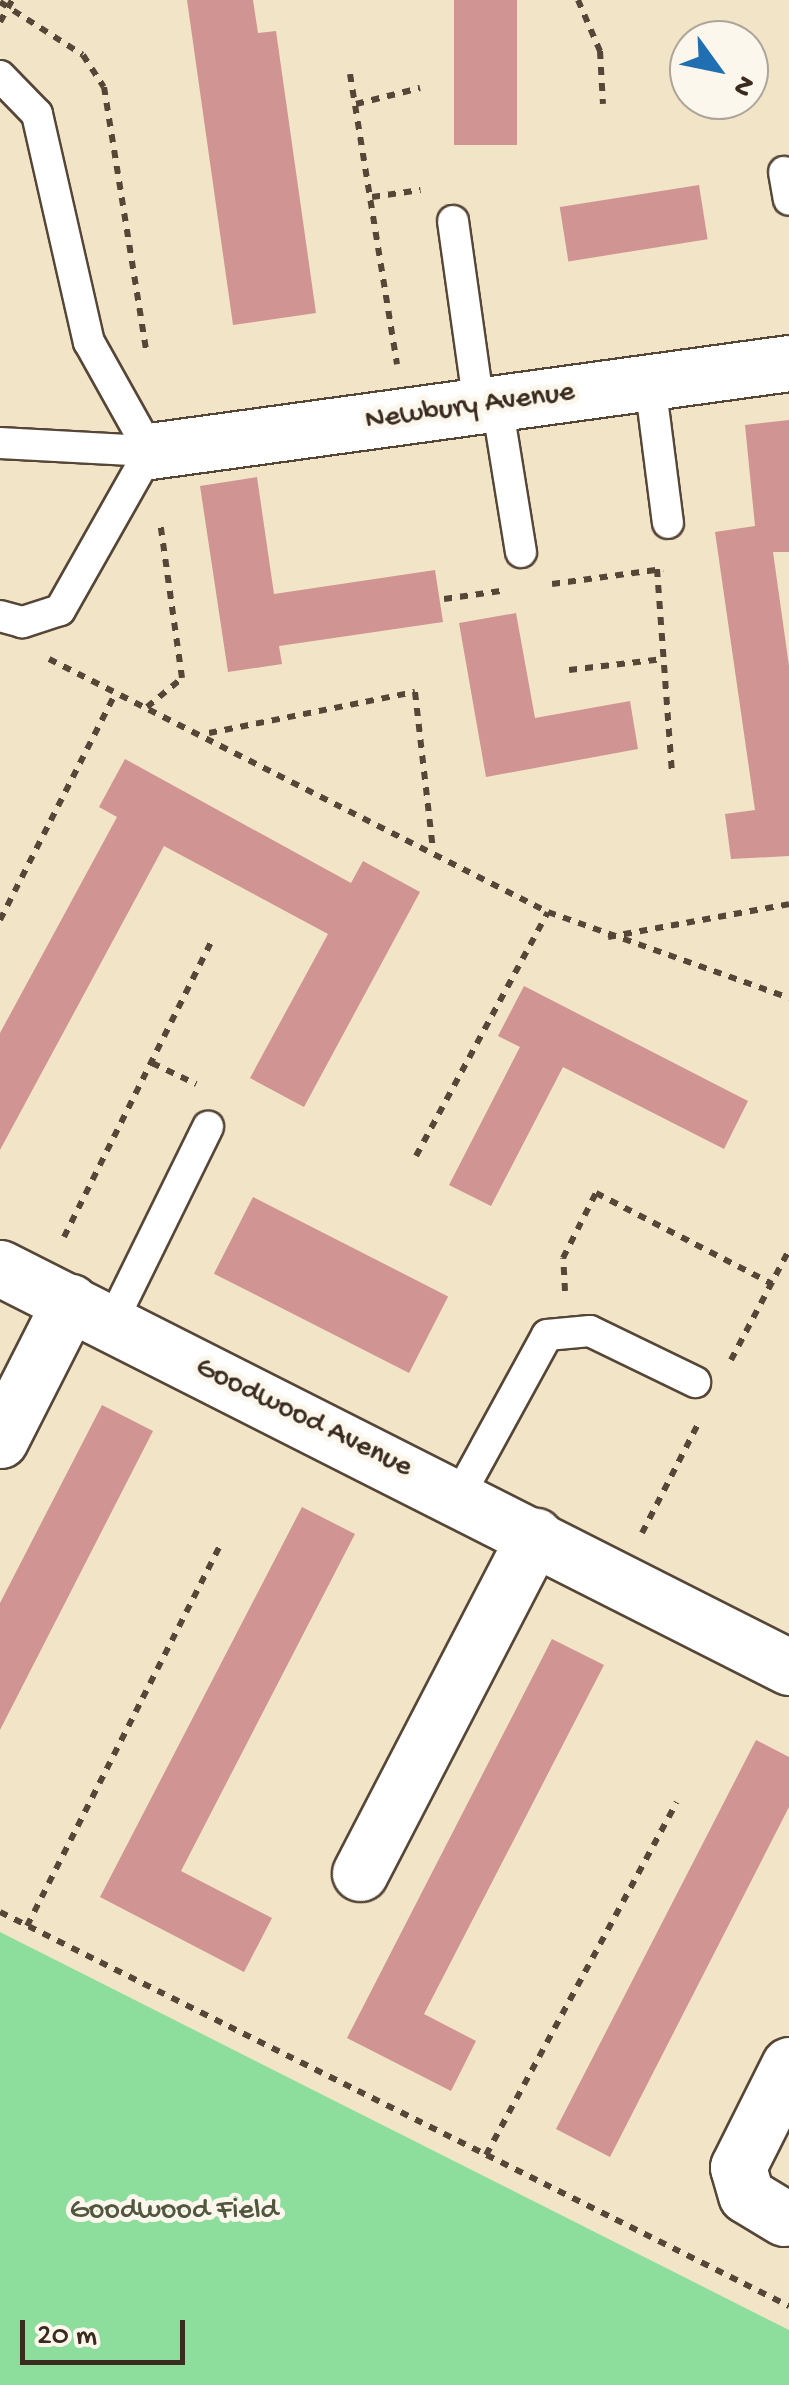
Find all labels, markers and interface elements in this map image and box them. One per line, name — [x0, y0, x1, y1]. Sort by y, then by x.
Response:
north arrow — [669, 20, 769, 120]
text: N — [724, 69, 762, 102]
street label: Newbury Avenue — [363, 375, 577, 441]
street label: Goodwood Avenue — [189, 1351, 417, 1487]
park label: Goodwood Field — [70, 2194, 278, 2230]
scale bar — [25, 2300, 190, 2362]
text: 20 m — [37, 2320, 97, 2355]

